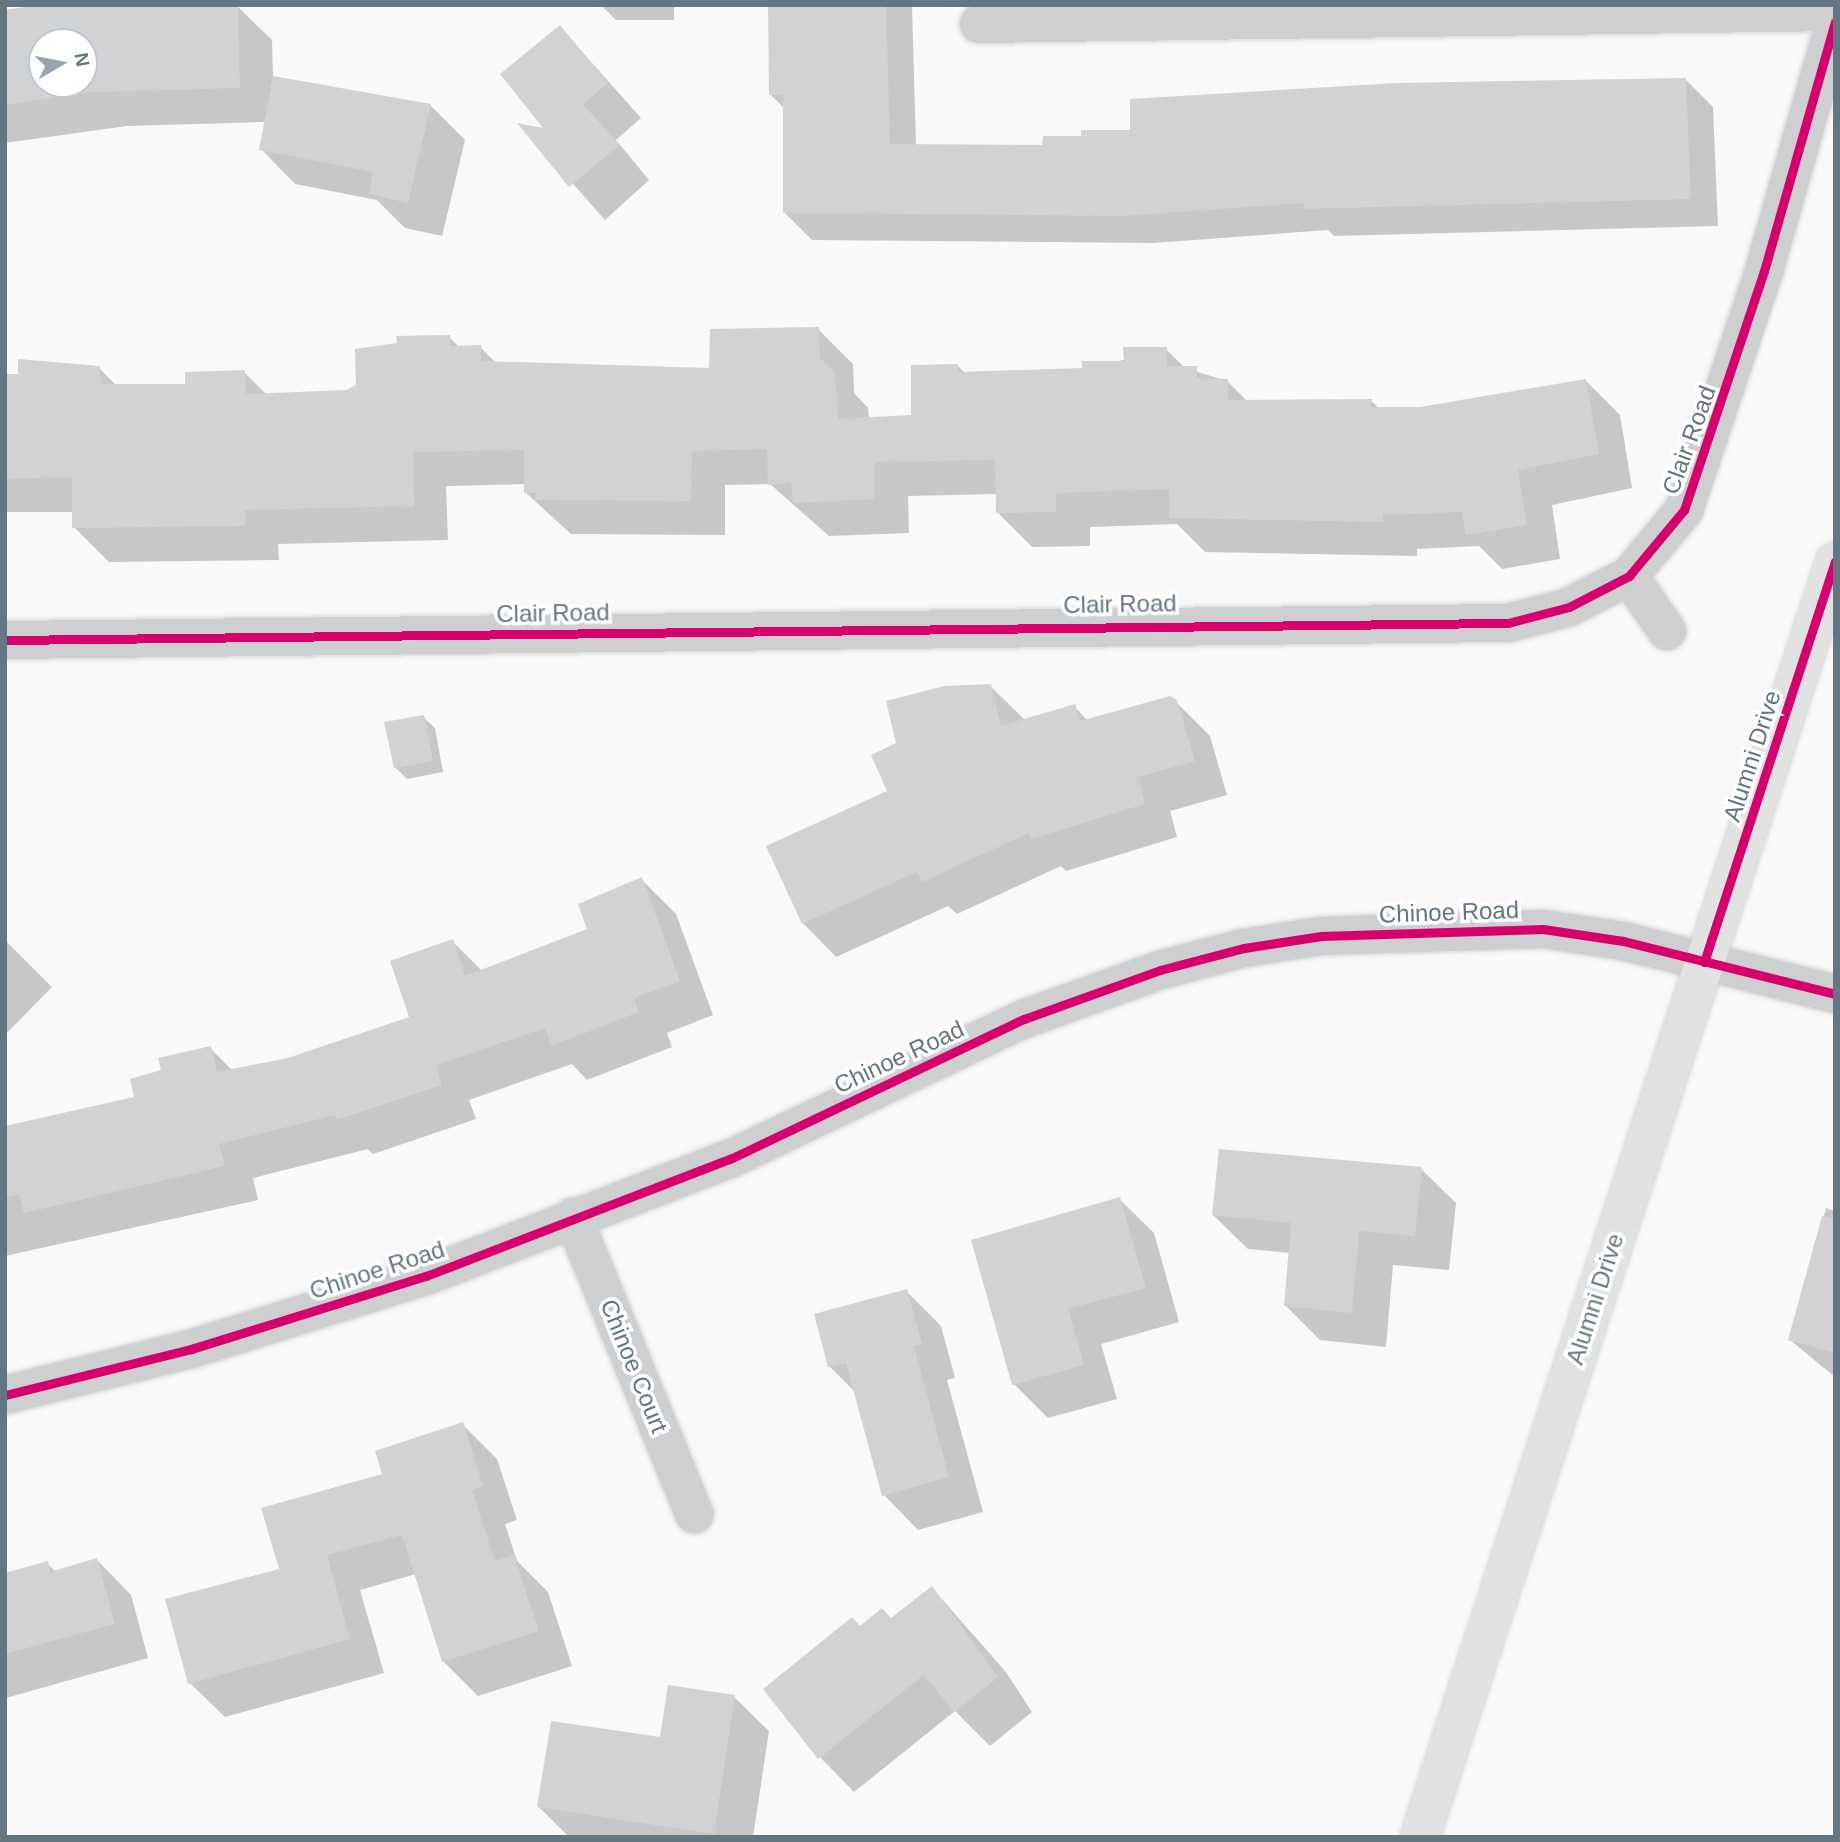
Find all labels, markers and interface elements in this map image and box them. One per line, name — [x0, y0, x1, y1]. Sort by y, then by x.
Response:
north arrow — [28, 28, 98, 98]
text: N — [71, 51, 94, 68]
street label: Clair Road — [1656, 382, 1722, 498]
street label: Clair Road — [1063, 589, 1177, 619]
street label: Clair Road — [496, 598, 610, 628]
street label: Alumni Drive — [1717, 687, 1787, 825]
street label: Chinoe Road — [1378, 895, 1520, 929]
street label: Chinoe Road — [829, 1014, 969, 1100]
street label: Alumni Drive — [1560, 1230, 1630, 1368]
street label: Chinoe Road — [306, 1235, 448, 1305]
street label: Chinoe Court — [594, 1295, 674, 1437]

